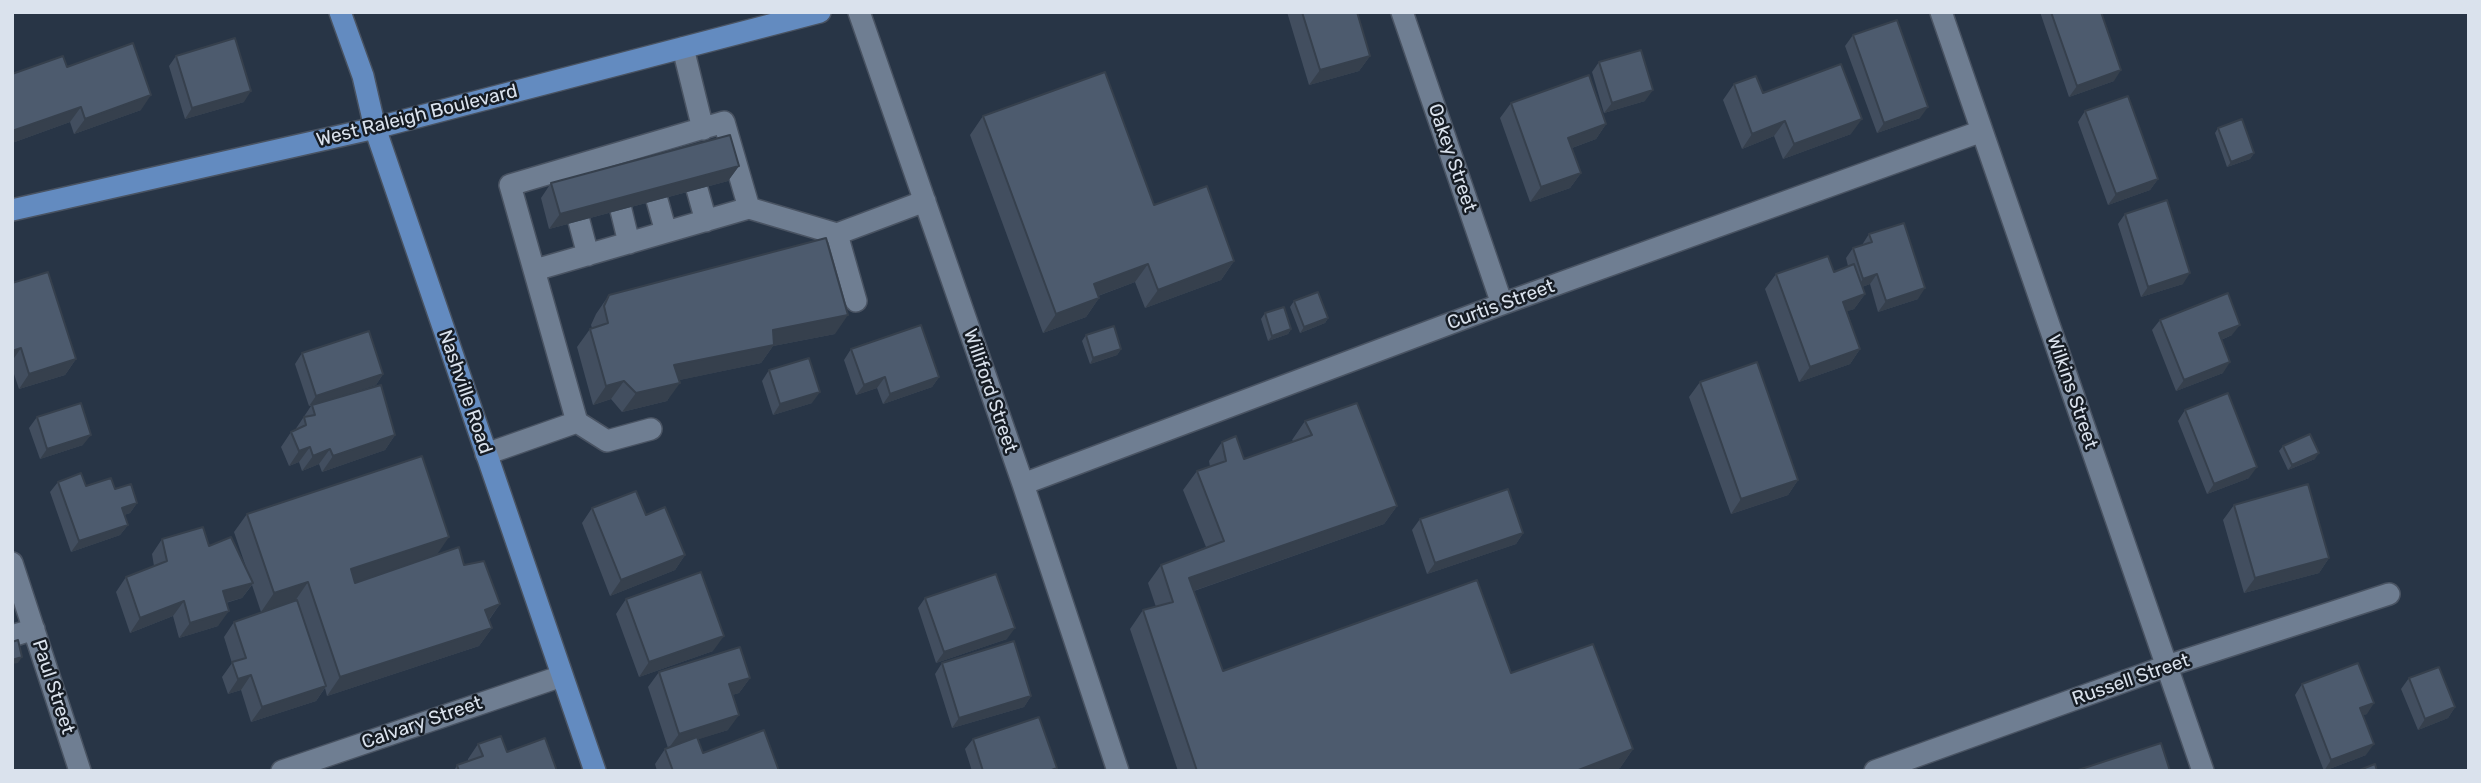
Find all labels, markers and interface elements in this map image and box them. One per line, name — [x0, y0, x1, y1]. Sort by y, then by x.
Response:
street label: West Raleigh Boulevard — [314, 80, 520, 152]
street label: Oakey Street — [1423, 101, 1481, 215]
street label: Curtis Street — [1444, 275, 1558, 335]
street label: Williford Street — [958, 326, 1022, 456]
street label: Nashville Road — [433, 327, 497, 457]
street label: Wilkins Street — [2042, 332, 2102, 452]
street label: Paul Street — [27, 637, 79, 737]
street label: Russell Street — [2069, 649, 2193, 711]
street label: Calvary Street — [359, 692, 485, 754]

